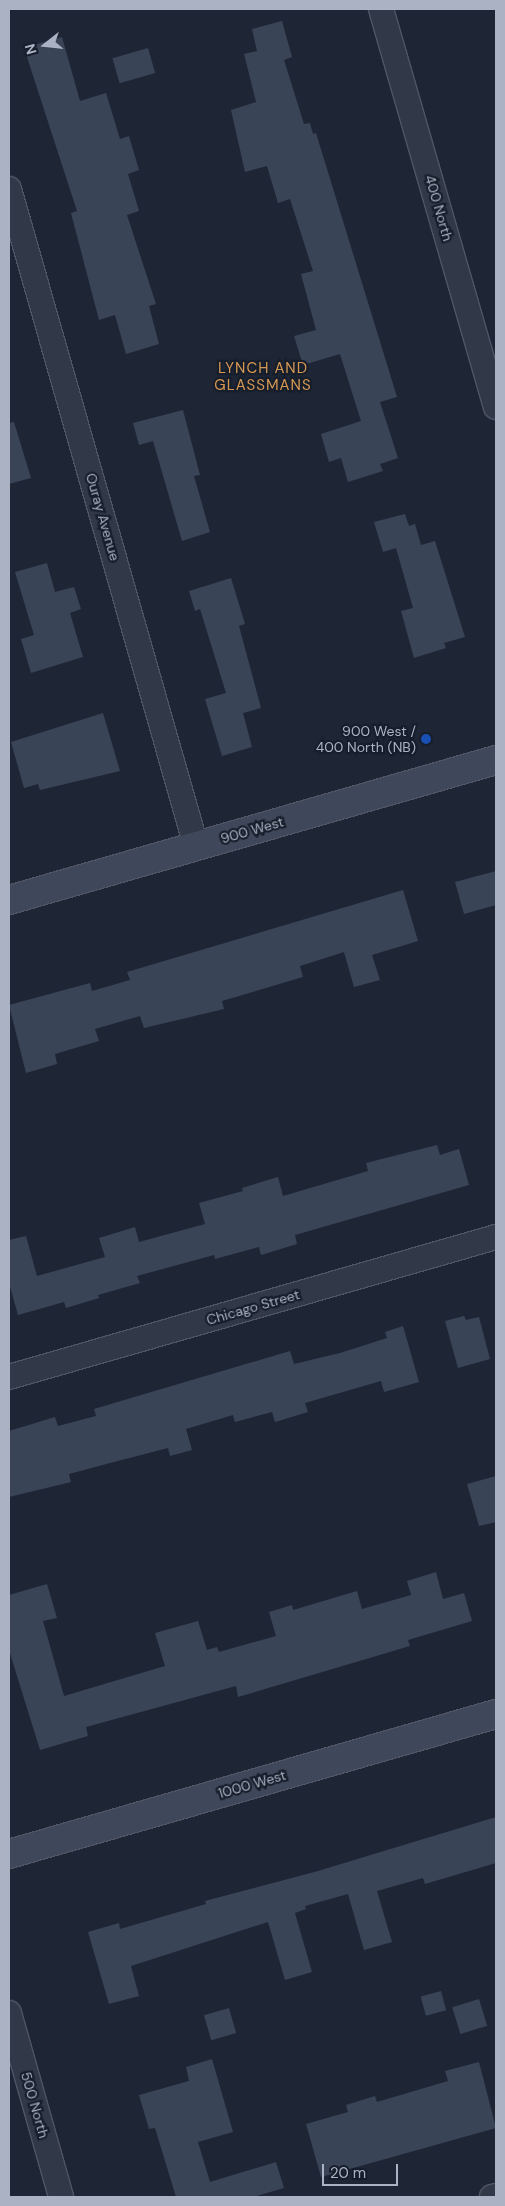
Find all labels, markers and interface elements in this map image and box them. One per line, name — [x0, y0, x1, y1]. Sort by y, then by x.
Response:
north arrow — [20, 20, 70, 70]
text: N — [21, 42, 41, 57]
street label: 400 North — [422, 173, 456, 243]
district label: LYNCH AND GLASSMANS — [213, 359, 313, 394]
street label: Ouray Avenue — [82, 471, 124, 563]
place label: 900 West / 400 North (NB) — [316, 723, 416, 756]
marker: 900 West / 400 North (NB) — [420, 733, 432, 745]
street label: 900 West — [219, 813, 285, 847]
street label: Chicago Street — [204, 1286, 302, 1328]
street label: 1000 West — [216, 1766, 288, 1802]
street label: 500 North — [18, 2070, 52, 2140]
scale bar — [325, 2154, 401, 2186]
text: 20 m — [330, 2163, 366, 2183]

